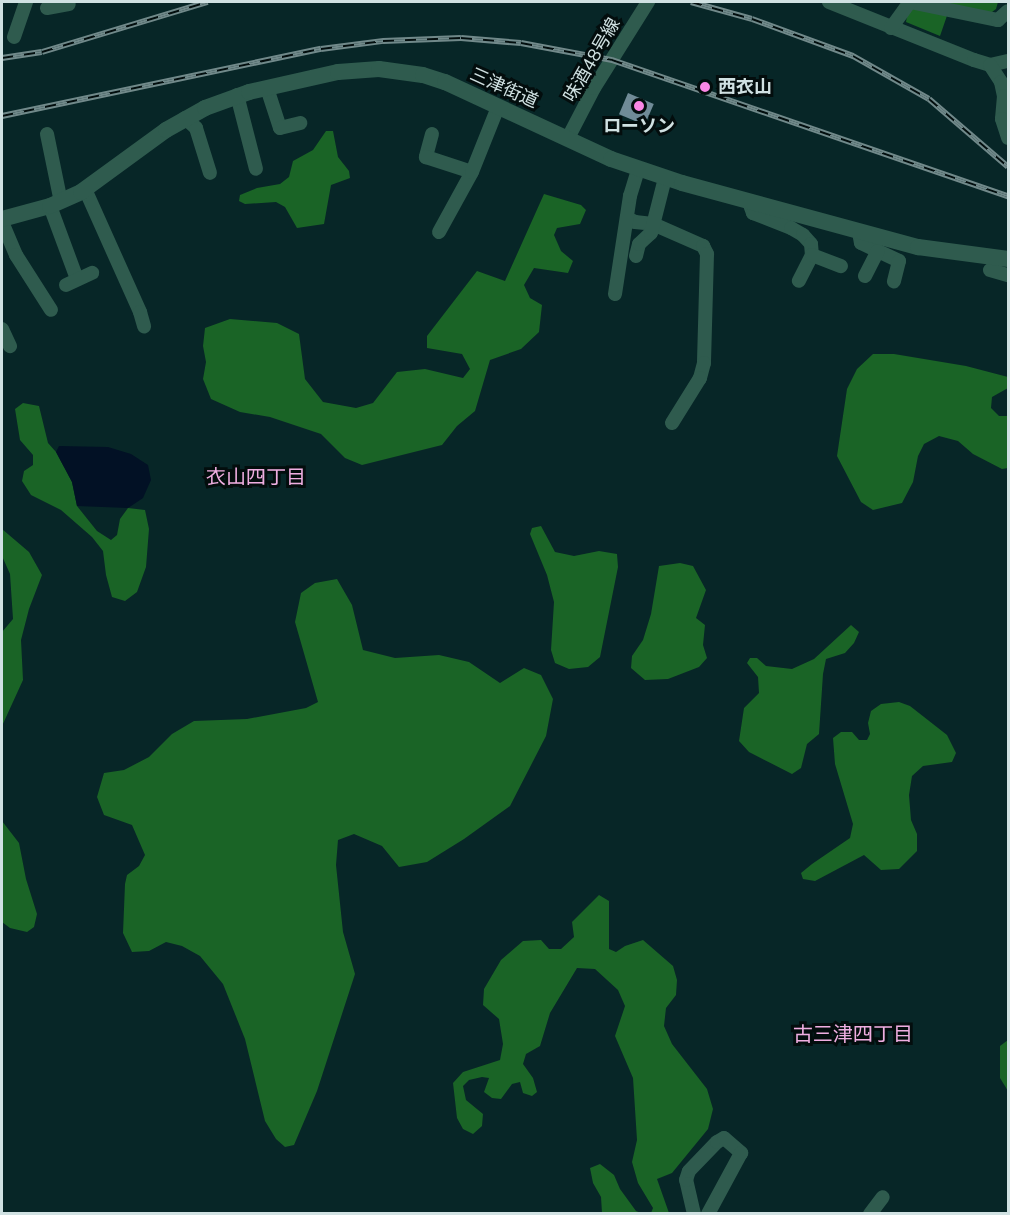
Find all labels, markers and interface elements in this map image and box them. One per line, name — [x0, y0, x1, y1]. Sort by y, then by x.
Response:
street label: 味酒48号線 — [559, 14, 625, 106]
street label: 三津街道 — [467, 63, 541, 113]
place label: 西衣山 — [718, 76, 772, 98]
marker: 西衣山 — [696, 78, 714, 96]
marker: ローソン — [632, 99, 646, 113]
place label: ローソン — [603, 115, 675, 137]
district label: 衣山四丁目 — [206, 465, 306, 489]
district label: 古三津四丁目 — [793, 1022, 913, 1046]

